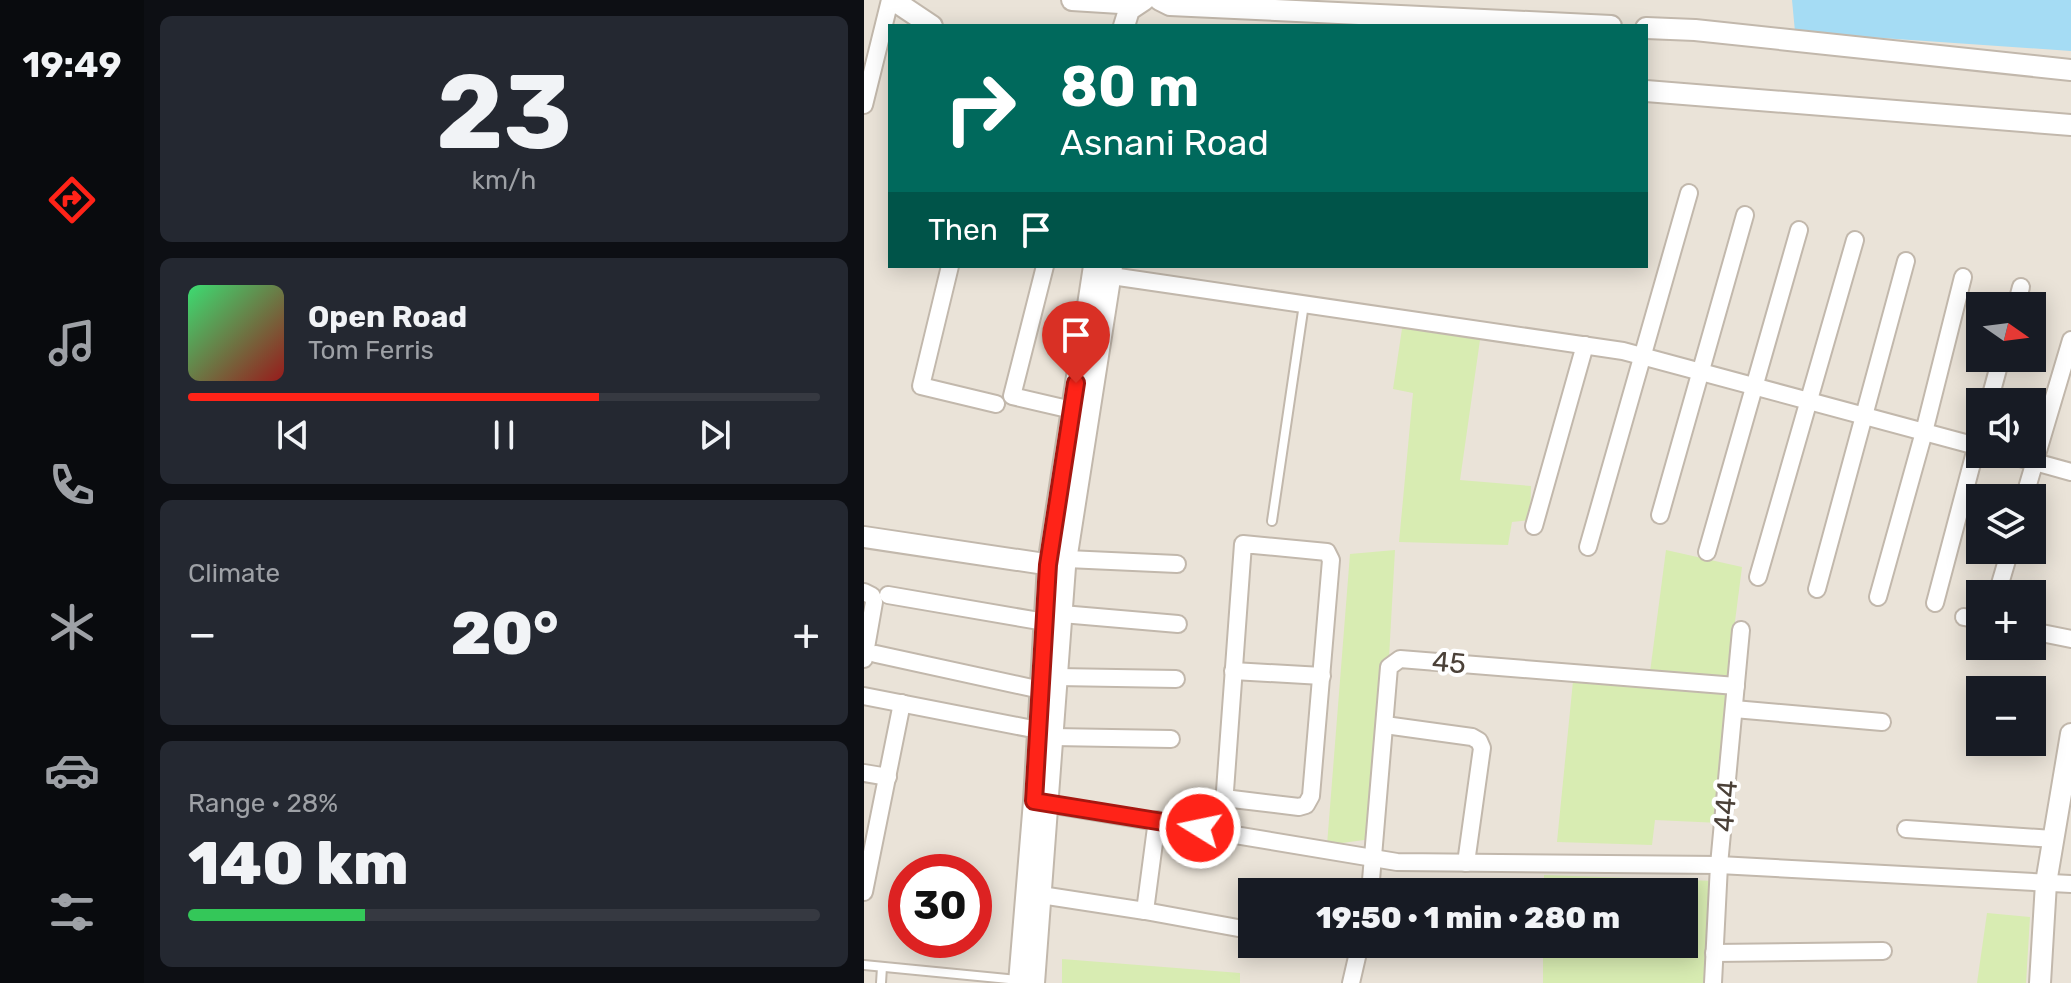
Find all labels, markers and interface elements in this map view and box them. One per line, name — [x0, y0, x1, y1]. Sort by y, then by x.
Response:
text: 19:49 — [22, 43, 122, 86]
text: 23 — [436, 51, 572, 174]
text: 80 m — [1060, 54, 1199, 120]
icon: right — [928, 56, 1032, 160]
text: Asnani Road — [1060, 121, 1269, 164]
text: km/h — [472, 165, 536, 196]
icon: directions — [44, 172, 100, 228]
icon: arrive — [1014, 208, 1058, 252]
text: Then — [928, 212, 998, 248]
north arrow — [1966, 292, 2046, 372]
map controls — [1966, 292, 2046, 756]
text: Open Road — [308, 299, 467, 335]
pin — [1042, 301, 1110, 383]
icon: arrive — [1054, 313, 1098, 357]
icon: music — [44, 315, 100, 371]
text: Tom Ferris — [308, 335, 434, 366]
button: sound — [1966, 388, 2046, 468]
icon: previous — [271, 413, 315, 457]
icon: pause — [482, 413, 526, 457]
icon: next — [693, 413, 737, 457]
icon: phone — [44, 457, 100, 513]
button: layers — [1966, 484, 2046, 564]
text: Climate — [188, 558, 280, 589]
button: + — [1966, 580, 2046, 660]
text: 20° — [451, 598, 558, 669]
icon: climate — [44, 599, 100, 655]
text: − — [188, 608, 217, 660]
text: + — [793, 608, 820, 660]
street label: 45 — [1431, 645, 1467, 680]
button: − — [1966, 676, 2046, 756]
icon: car — [44, 742, 100, 798]
street label: 444 — [1707, 779, 1744, 833]
position arrow — [1158, 786, 1242, 870]
text: Range · 28% — [188, 788, 338, 819]
text: 140 km — [188, 828, 409, 899]
speed limit sign: 30 — [888, 854, 992, 958]
icon: filters — [44, 884, 100, 940]
text: 19:50 · 1 min · 280 m — [1316, 900, 1620, 936]

